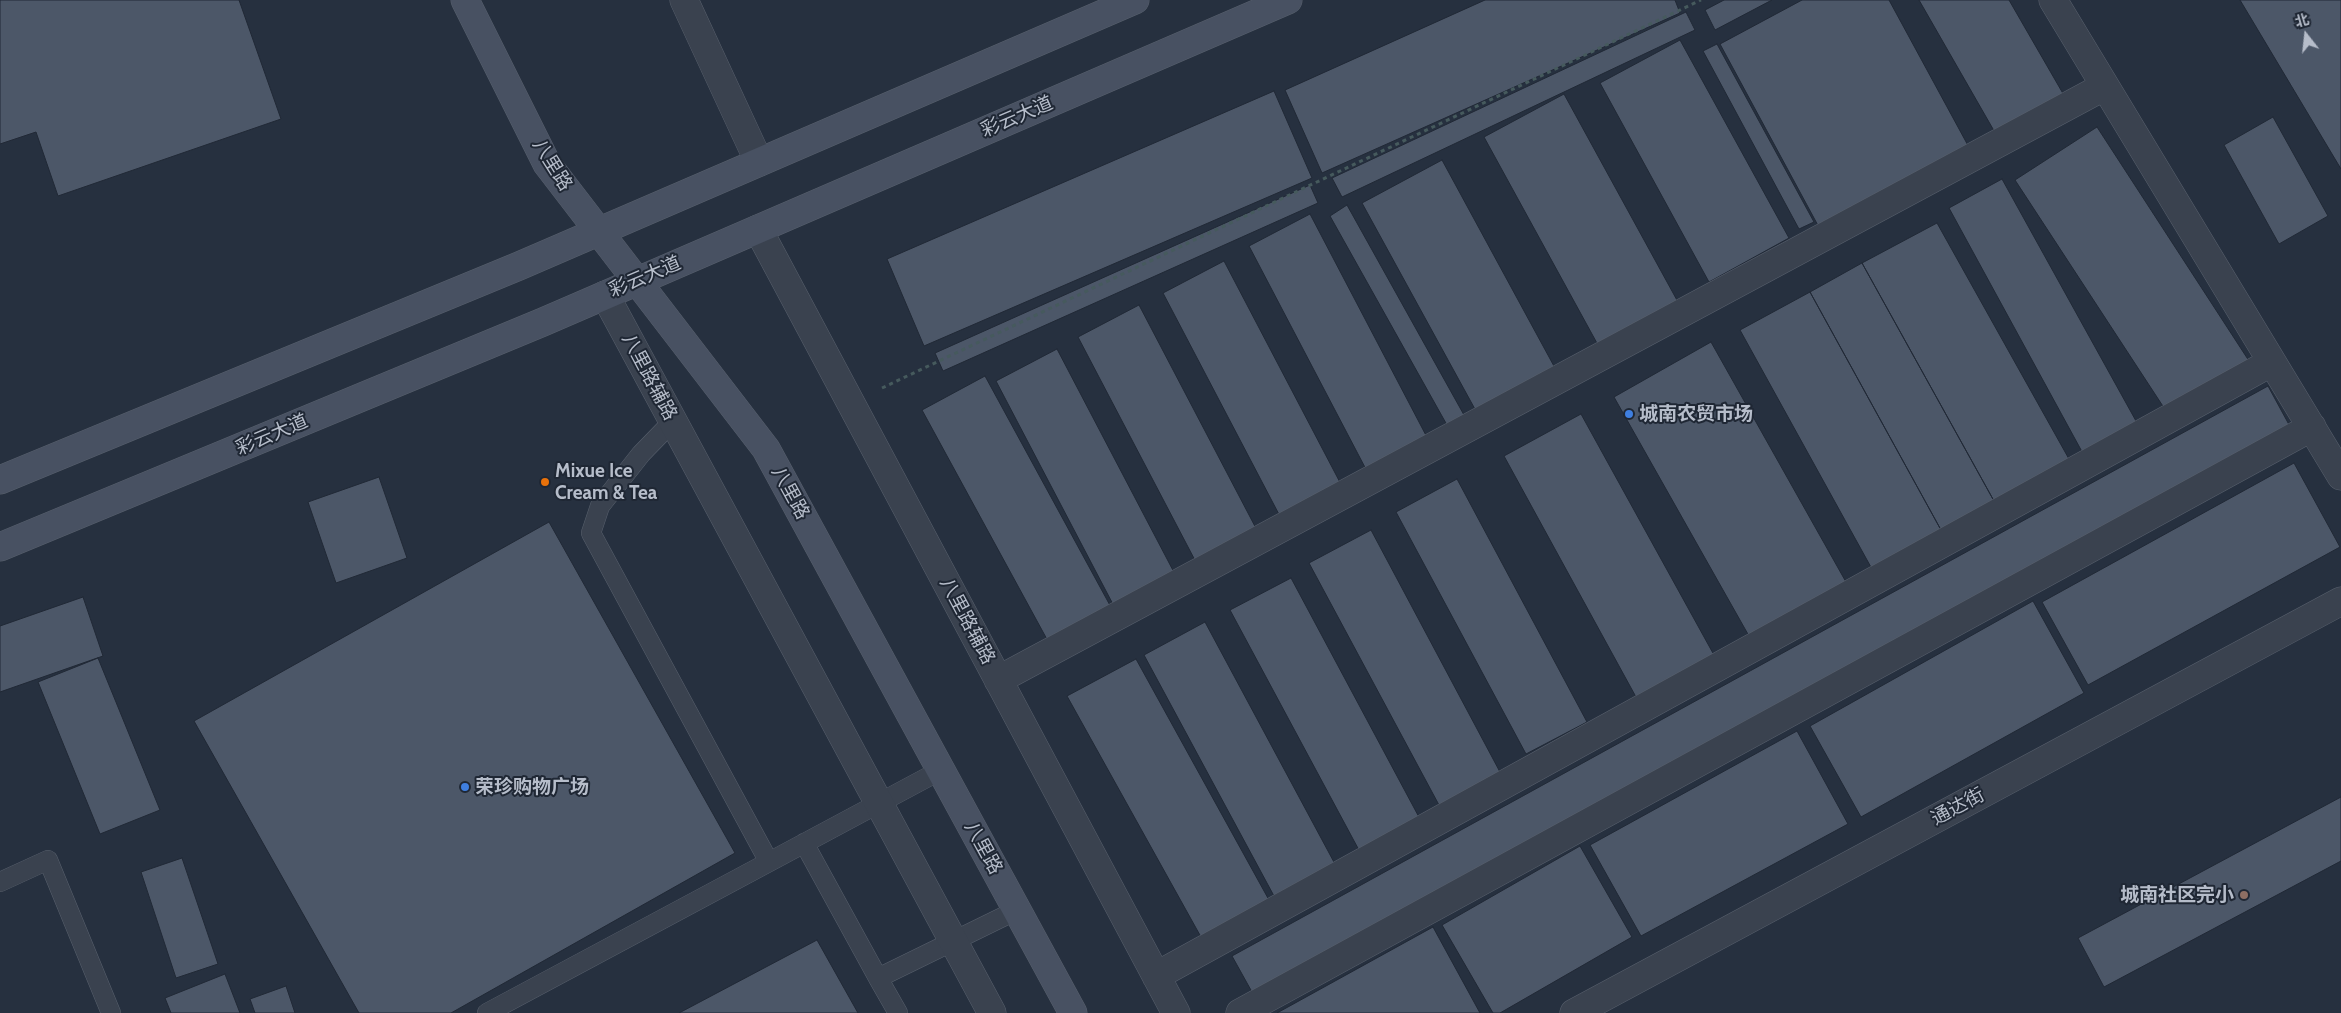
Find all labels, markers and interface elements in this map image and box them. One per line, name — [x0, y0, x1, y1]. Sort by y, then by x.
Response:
north arrow — [2281, 10, 2331, 60]
text: 北 — [2293, 10, 2311, 31]
street label: 彩云大道 — [978, 92, 1056, 142]
street label: 八里路 — [527, 135, 577, 195]
street label: 彩云大道 — [606, 252, 684, 302]
street label: 八里路辅路 — [617, 330, 681, 424]
place label: 城南农贸市场 — [1639, 403, 1753, 425]
marker: 城南农贸市场 — [1623, 408, 1635, 420]
street label: 彩云大道 — [233, 410, 311, 460]
place label: Mixue Ice Cream & Tea — [555, 460, 657, 504]
street label: 八里路 — [766, 463, 814, 523]
marker: Mixue Ice Cream & Tea — [539, 476, 551, 488]
street label: 八里路辅路 — [935, 574, 999, 668]
place label: 荣珍购物广场 — [475, 776, 589, 798]
marker: 荣珍购物广场 — [459, 781, 471, 793]
street label: 通达街 — [1927, 784, 1989, 830]
street label: 八里路 — [959, 818, 1007, 878]
place label: 城南社区完小 — [2120, 884, 2234, 906]
marker: 城南社区完小 — [2238, 889, 2250, 901]

